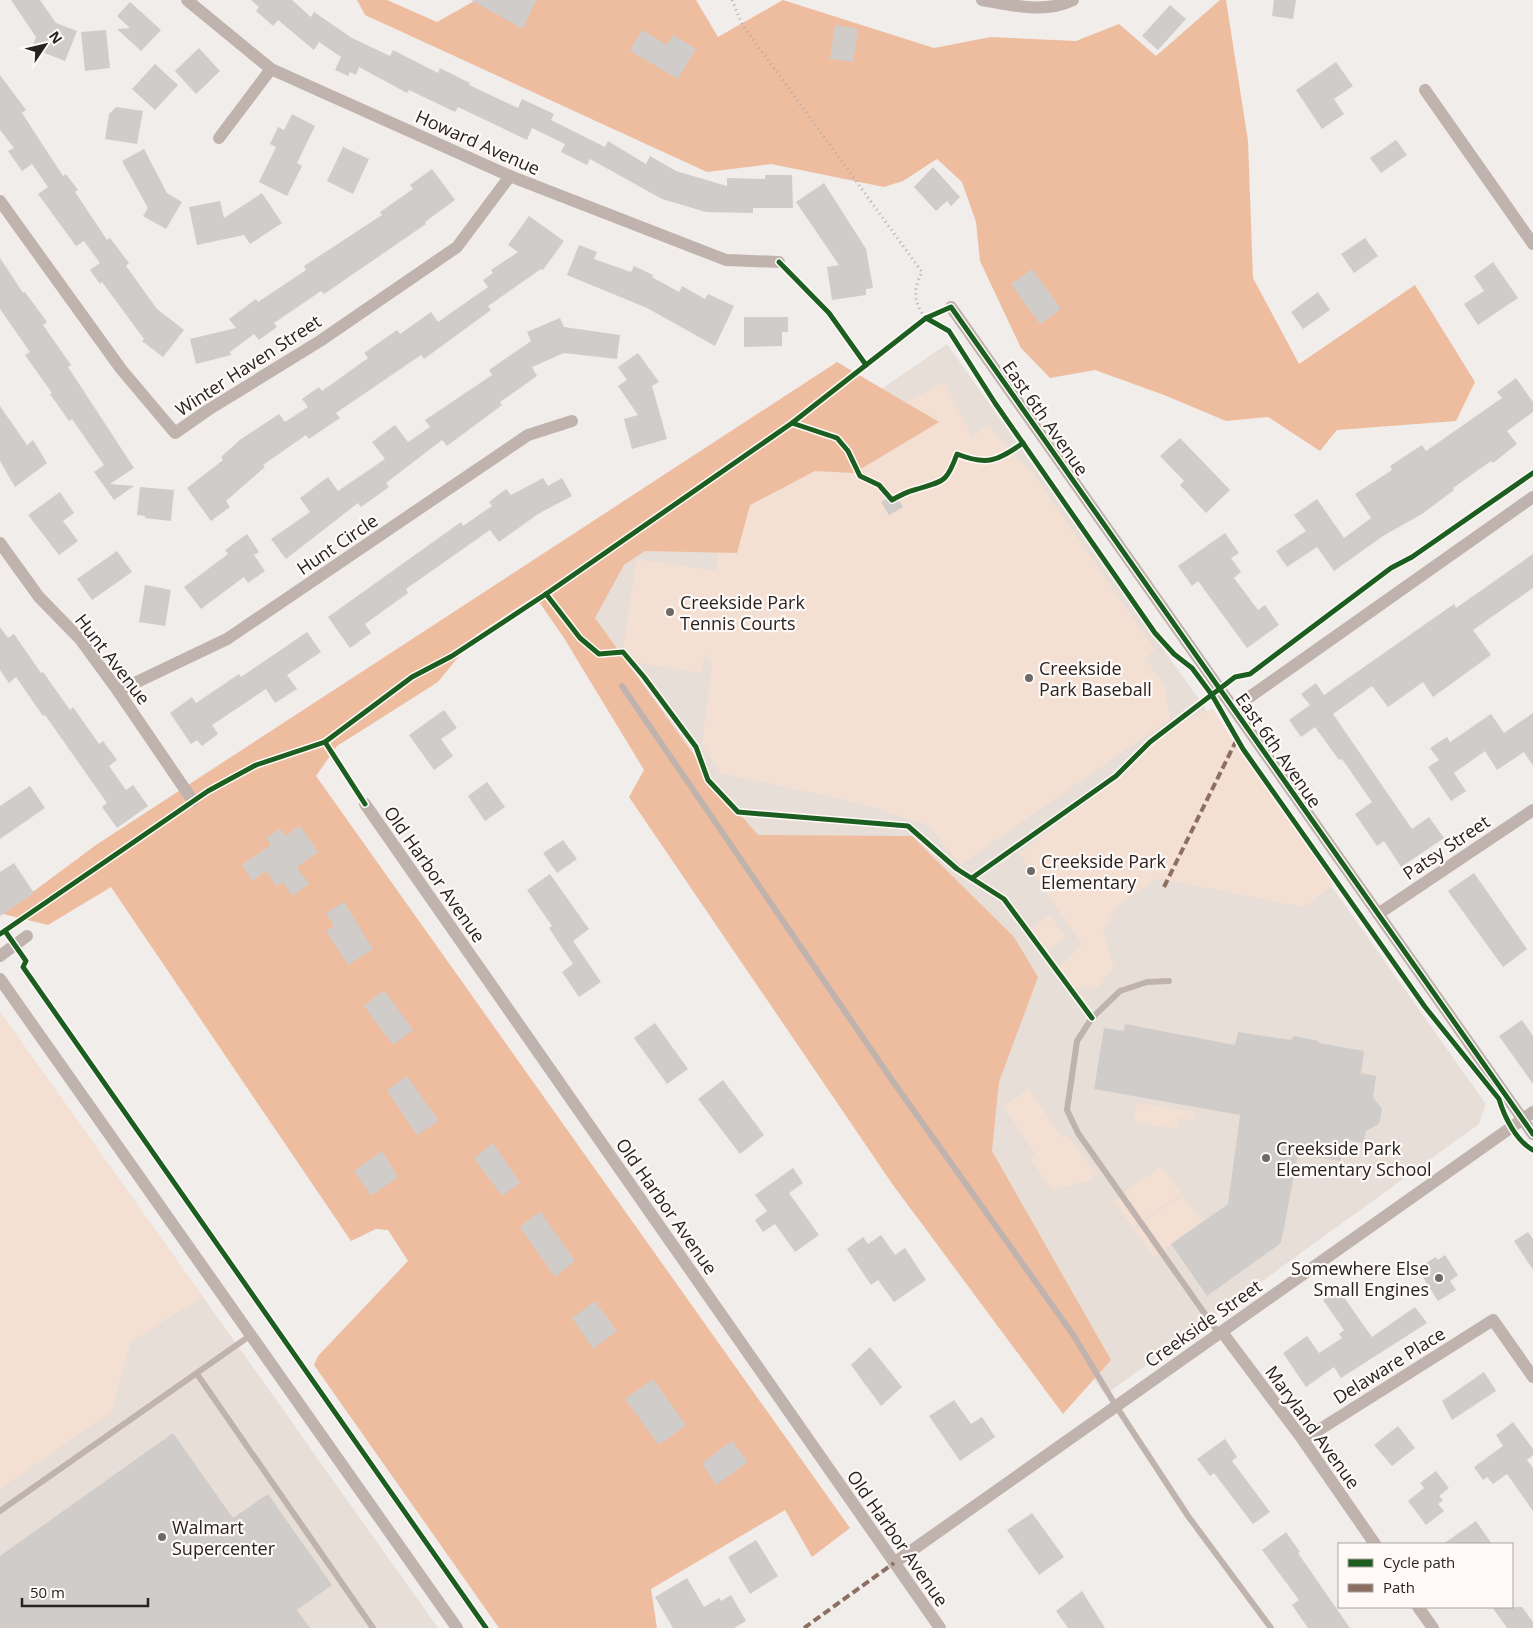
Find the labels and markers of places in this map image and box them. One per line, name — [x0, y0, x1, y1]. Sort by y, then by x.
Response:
place label: Creekside Park Tennis Courts — [680, 590, 805, 635]
marker: Creekside Park Tennis Courts — [664, 606, 676, 618]
place label: Creekside Park Baseball — [1039, 656, 1152, 701]
marker: Creekside Park Baseball — [1023, 672, 1035, 684]
place label: Creekside Park Elementary — [1041, 849, 1166, 894]
marker: Creekside Park Elementary — [1025, 865, 1037, 877]
place label: Creekside Park Elementary School — [1276, 1136, 1432, 1181]
marker: Creekside Park Elementary School — [1260, 1152, 1272, 1164]
place label: Somewhere Else Small Engines — [1291, 1256, 1429, 1301]
marker: Somewhere Else Small Engines — [1433, 1272, 1445, 1284]
place label: Walmart Supercenter — [172, 1515, 276, 1560]
marker: Walmart Supercenter — [156, 1531, 168, 1543]

